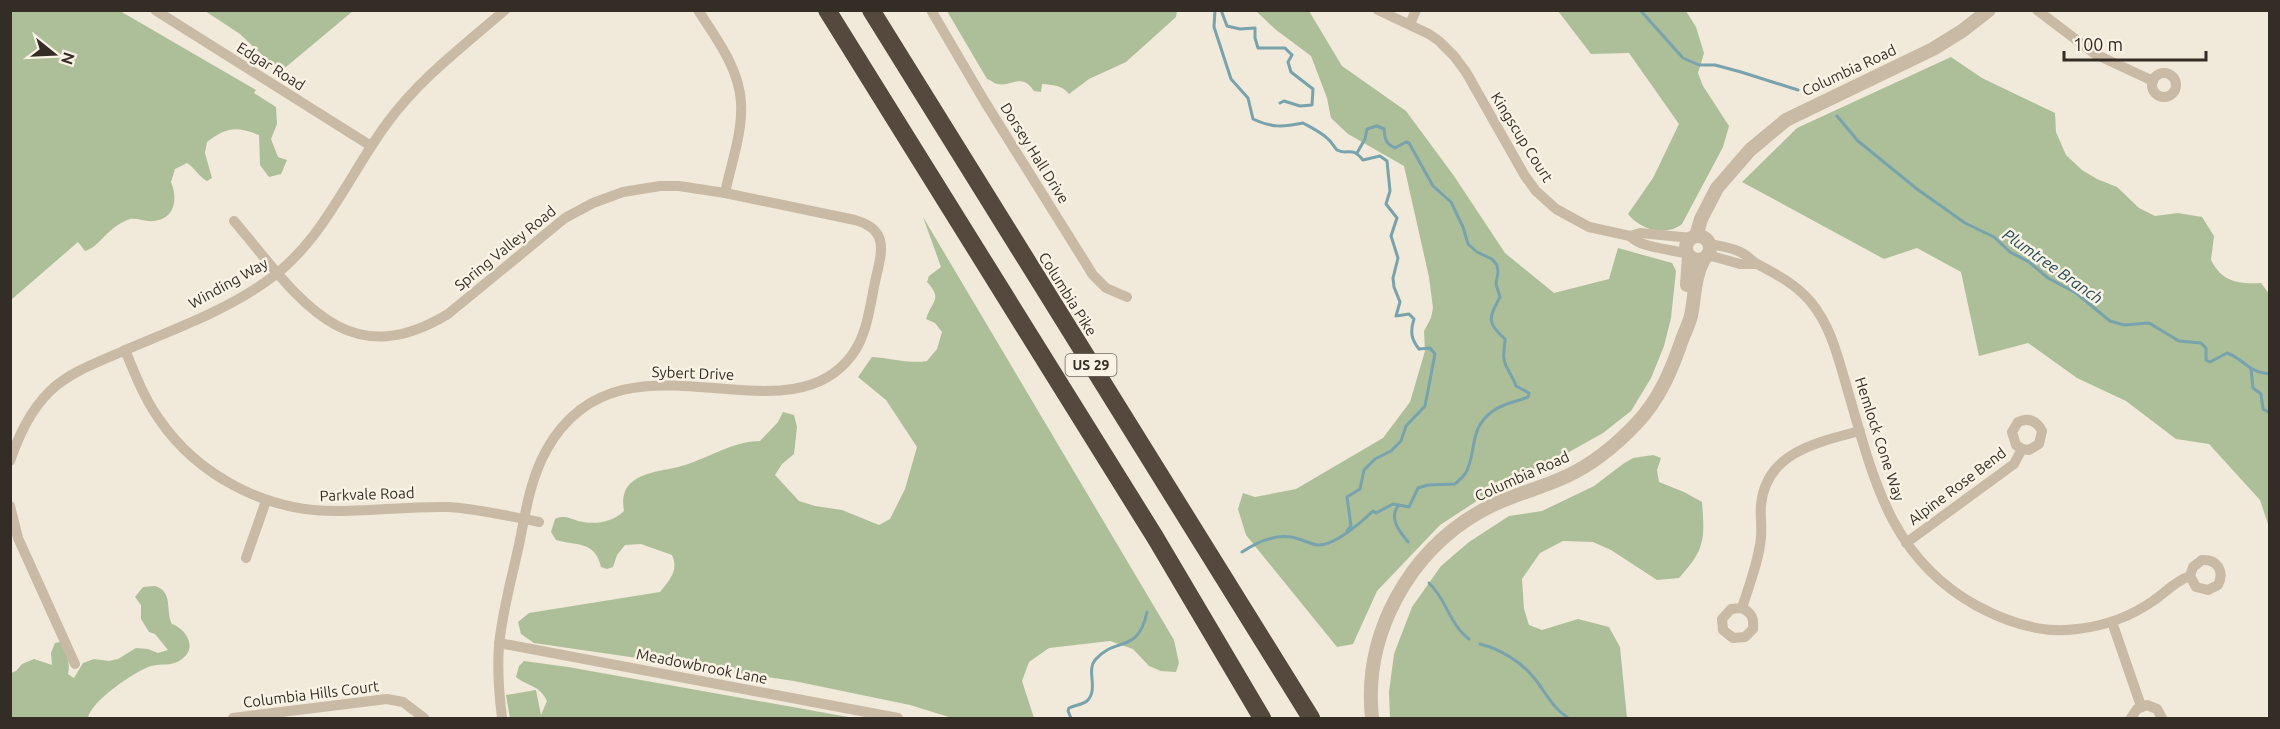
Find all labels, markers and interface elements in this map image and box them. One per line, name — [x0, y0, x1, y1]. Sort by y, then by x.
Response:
north arrow — [24, 24, 84, 84]
scale bar — [2064, 24, 2206, 62]
text: 100 m — [2073, 34, 2123, 54]
street label: Edgar Road — [234, 38, 308, 94]
street label: Columbia Road — [1799, 41, 1899, 99]
text: N — [58, 50, 79, 67]
street label: Kingscup Court — [1488, 89, 1556, 185]
street label: Dorsey Hall Drive — [997, 100, 1073, 206]
street label: Spring Valley Road — [451, 202, 559, 294]
water label: Plumtree Branch — [2000, 225, 2106, 307]
street label: Columbia Pike — [1036, 249, 1100, 339]
street label: Winding Way — [185, 254, 271, 312]
road number: US 29 — [1066, 354, 1116, 376]
street label: Sybert Drive — [652, 363, 734, 383]
street label: Hemlock Cone Way — [1852, 375, 1908, 503]
street label: Alpine Rose Bend — [1905, 444, 2009, 528]
street label: Columbia Road — [1472, 448, 1572, 504]
street label: Parkvale Road — [319, 484, 415, 504]
street label: Meadowbrook Lane — [635, 645, 769, 687]
street label: Columbia Hills Court — [242, 677, 380, 711]

